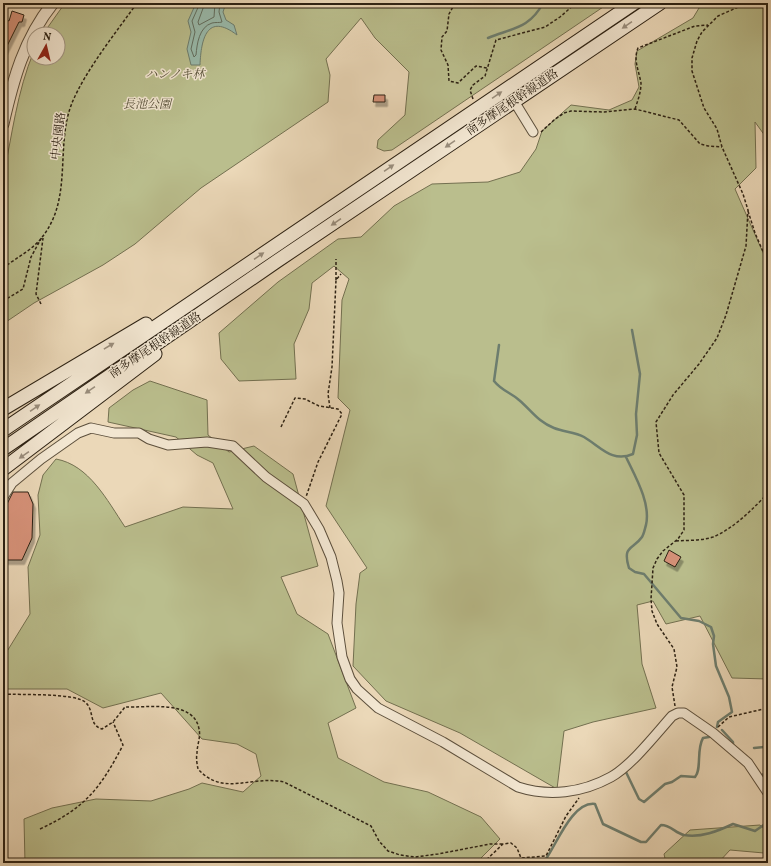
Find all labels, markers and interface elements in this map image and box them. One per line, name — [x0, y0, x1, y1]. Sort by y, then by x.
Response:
one-way arrow — [622, 21, 632, 29]
north arrow — [26, 26, 66, 66]
text: N — [42, 30, 52, 46]
street label: 南多摩尾根幹線道路 — [463, 66, 562, 140]
park label: ハンノキ林 — [145, 67, 207, 83]
one-way arrow — [492, 91, 502, 99]
park label: 長池公園 — [123, 97, 173, 113]
street label: 中央園路 — [48, 111, 70, 161]
one-way arrow — [445, 140, 455, 148]
one-way arrow — [384, 164, 394, 172]
one-way arrow — [330, 218, 342, 225]
one-way arrow — [253, 252, 264, 260]
street label: 南多摩尾根幹線道路 — [106, 309, 205, 383]
one-way arrow — [103, 342, 115, 349]
one-way arrow — [84, 386, 95, 394]
one-way arrow — [30, 404, 41, 412]
one-way arrow — [19, 451, 29, 459]

